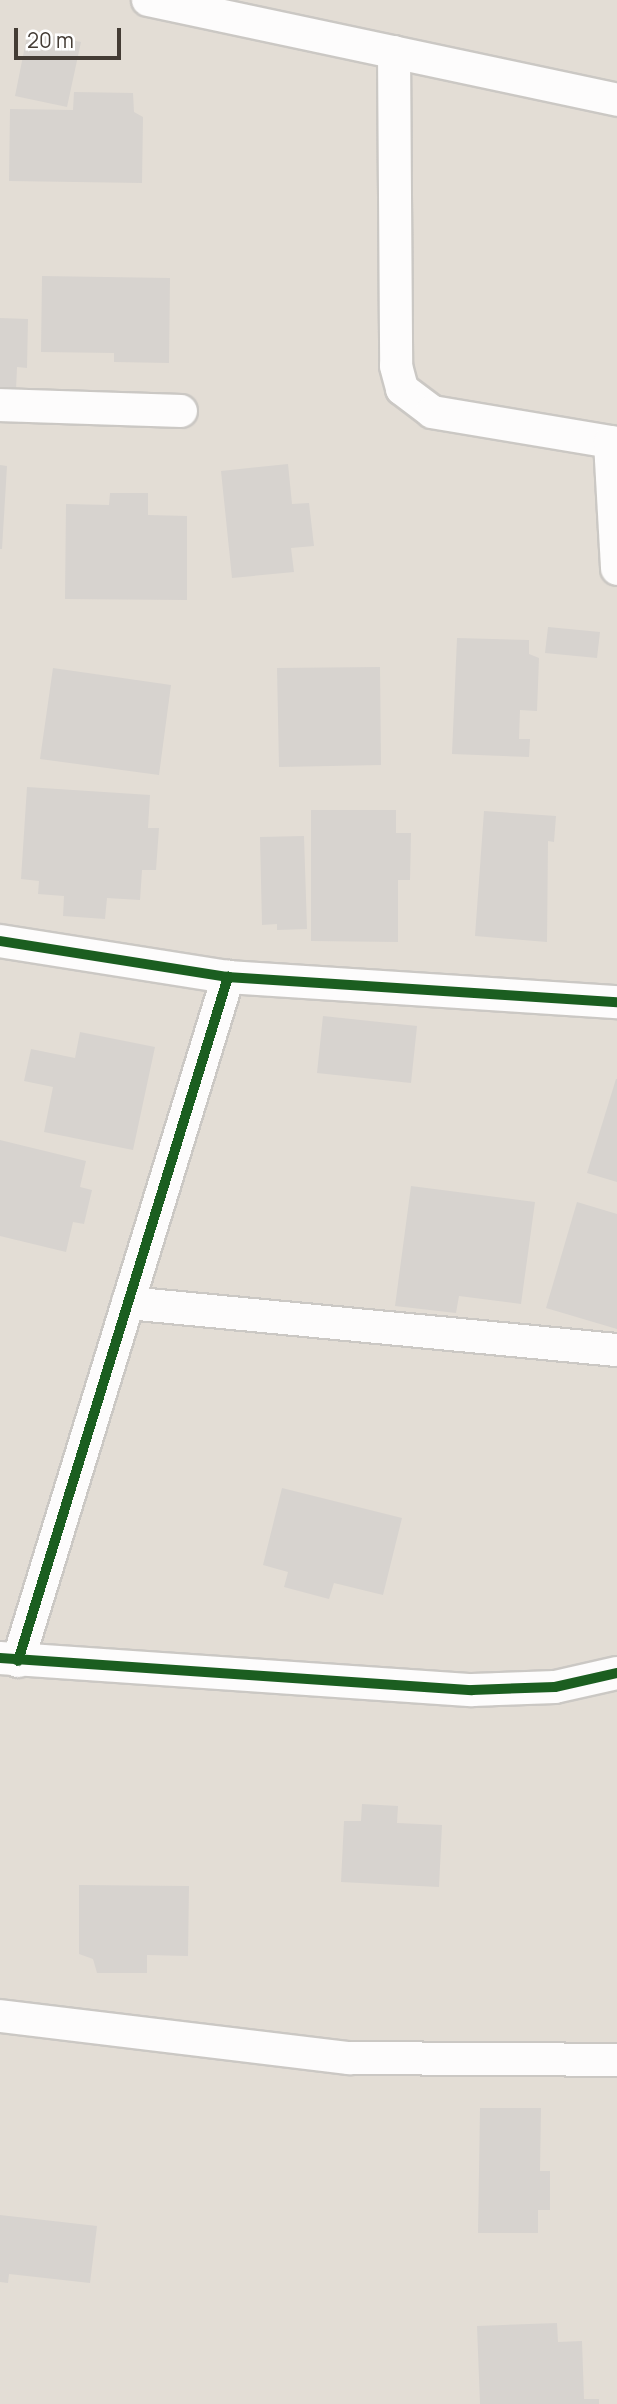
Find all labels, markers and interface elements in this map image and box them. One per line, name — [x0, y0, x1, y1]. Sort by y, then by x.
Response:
scale bar — [18, 14, 124, 58]
text: 20 m — [27, 26, 74, 54]

